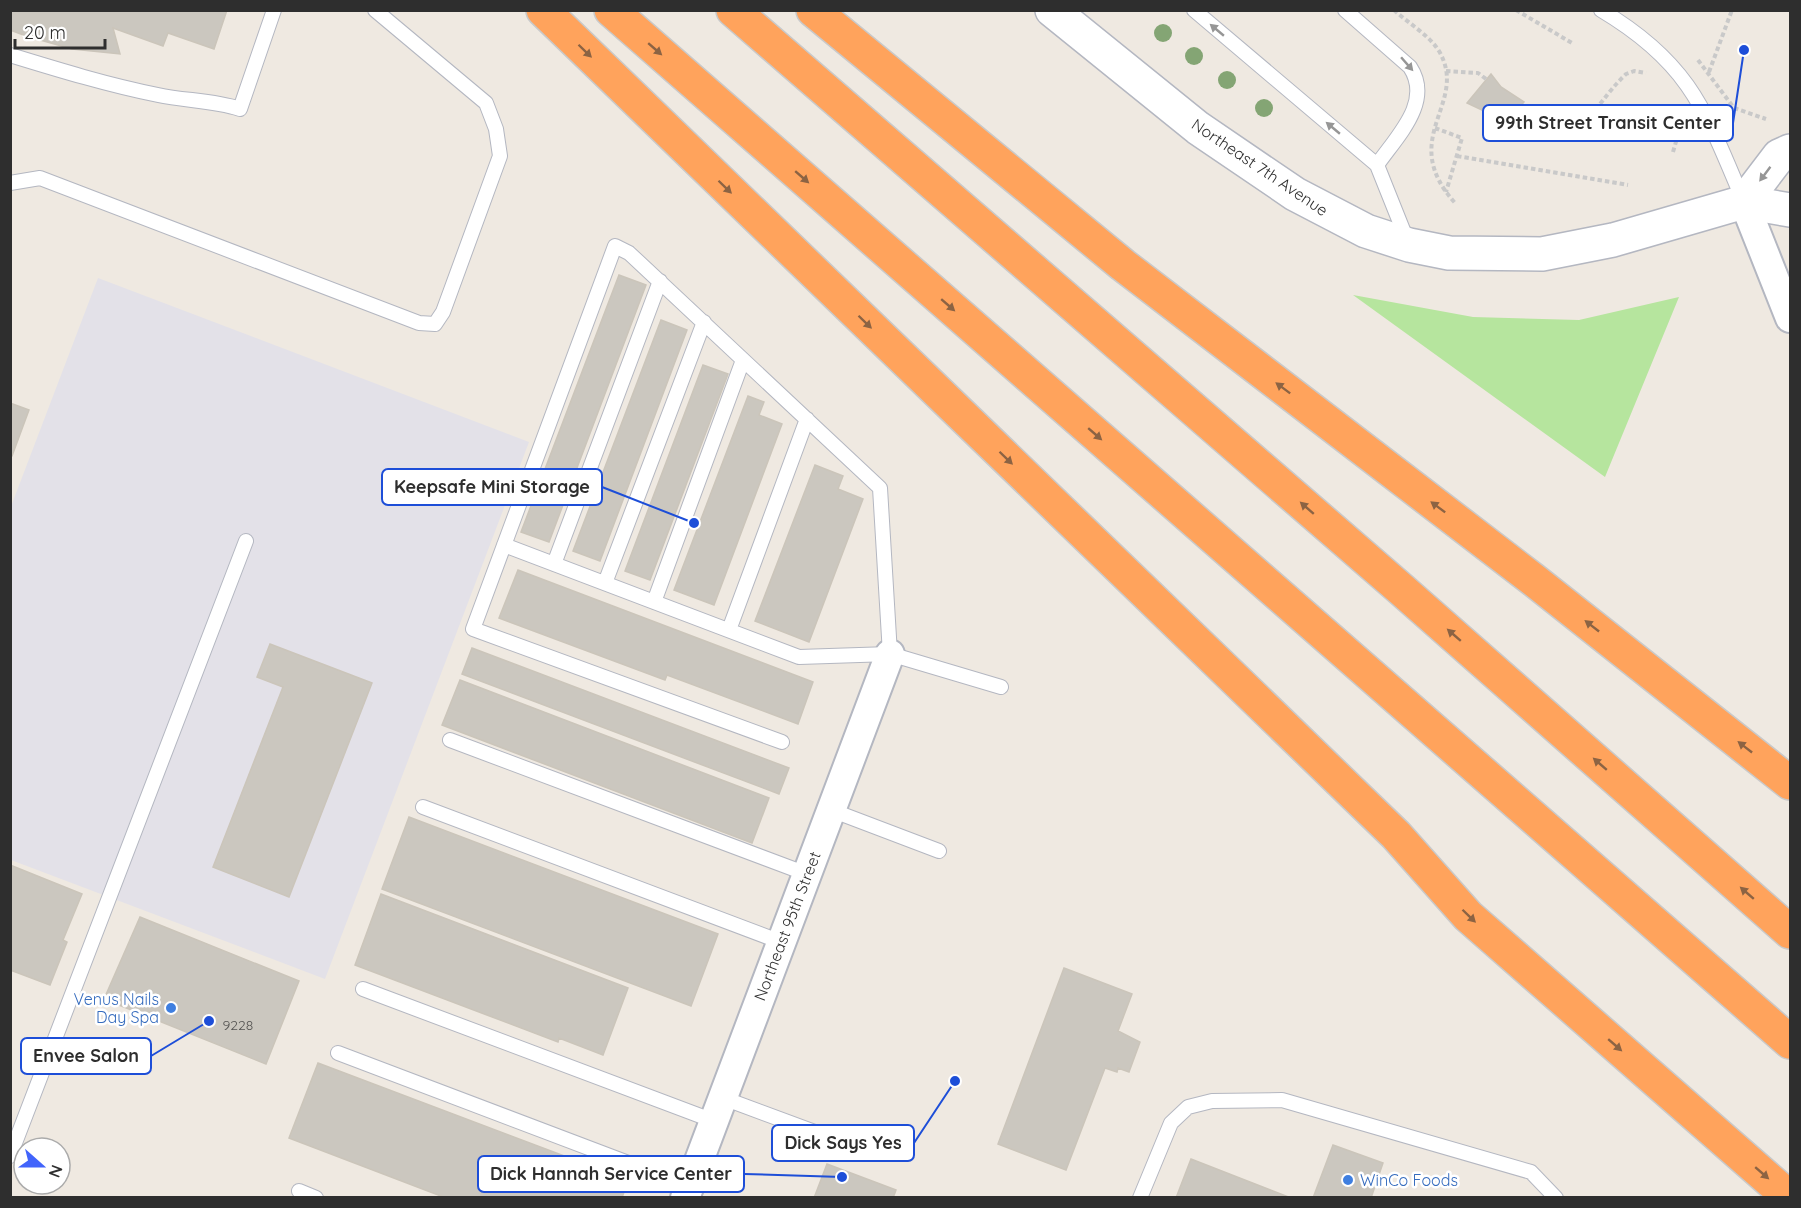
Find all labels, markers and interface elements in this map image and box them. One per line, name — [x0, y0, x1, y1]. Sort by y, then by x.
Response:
scale bar — [15, 12, 105, 50]
text: 20 m — [24, 21, 66, 44]
one-way arrow — [1209, 24, 1225, 37]
one-way arrow — [647, 42, 662, 55]
one-way arrow — [577, 44, 592, 57]
one-way arrow — [1400, 56, 1413, 72]
callout: 99th Street Transit Center — [1483, 105, 1733, 141]
text: 99th Street Transit Center — [1495, 111, 1721, 134]
street label: Northeast 7th Avenue — [1188, 114, 1332, 220]
one-way arrow — [1325, 121, 1341, 134]
one-way arrow — [1759, 166, 1772, 182]
one-way arrow — [794, 170, 809, 184]
one-way arrow — [718, 179, 732, 193]
one-way arrow — [941, 299, 956, 312]
one-way arrow — [858, 315, 873, 329]
one-way arrow — [1275, 381, 1291, 394]
one-way arrow — [1087, 427, 1102, 440]
one-way arrow — [998, 450, 1012, 464]
callout: Keepsafe Mini Storage — [382, 469, 602, 505]
text: Keepsafe Mini Storage — [394, 475, 590, 498]
one-way arrow — [1299, 501, 1315, 514]
one-way arrow — [1430, 501, 1445, 513]
one-way arrow — [1584, 620, 1600, 633]
one-way arrow — [1447, 629, 1462, 642]
one-way arrow — [1737, 742, 1752, 754]
one-way arrow — [1593, 758, 1608, 771]
street label: Northeast 95th Street — [749, 849, 825, 1003]
one-way arrow — [1739, 886, 1754, 900]
one-way arrow — [1462, 909, 1476, 923]
place label: Venus Nails Day Spa — [74, 989, 159, 1027]
marker: Venus Nails Day Spa — [164, 1001, 178, 1015]
house number: 9228 — [223, 1016, 253, 1034]
callout: Envee Salon — [21, 1038, 151, 1074]
one-way arrow — [1608, 1038, 1623, 1052]
text: Envee Salon — [33, 1044, 139, 1067]
callout: Dick Says Yes — [772, 1125, 914, 1161]
text: Dick Says Yes — [784, 1131, 902, 1154]
north arrow — [12, 1136, 72, 1196]
callout: Dick Hannah Service Center — [478, 1156, 744, 1192]
text: N — [45, 1162, 67, 1180]
text: Dick Hannah Service Center — [490, 1162, 732, 1185]
one-way arrow — [1754, 1166, 1769, 1179]
place label: WinCo Foods — [1360, 1170, 1458, 1190]
marker: WinCo Foods — [1341, 1173, 1355, 1187]

